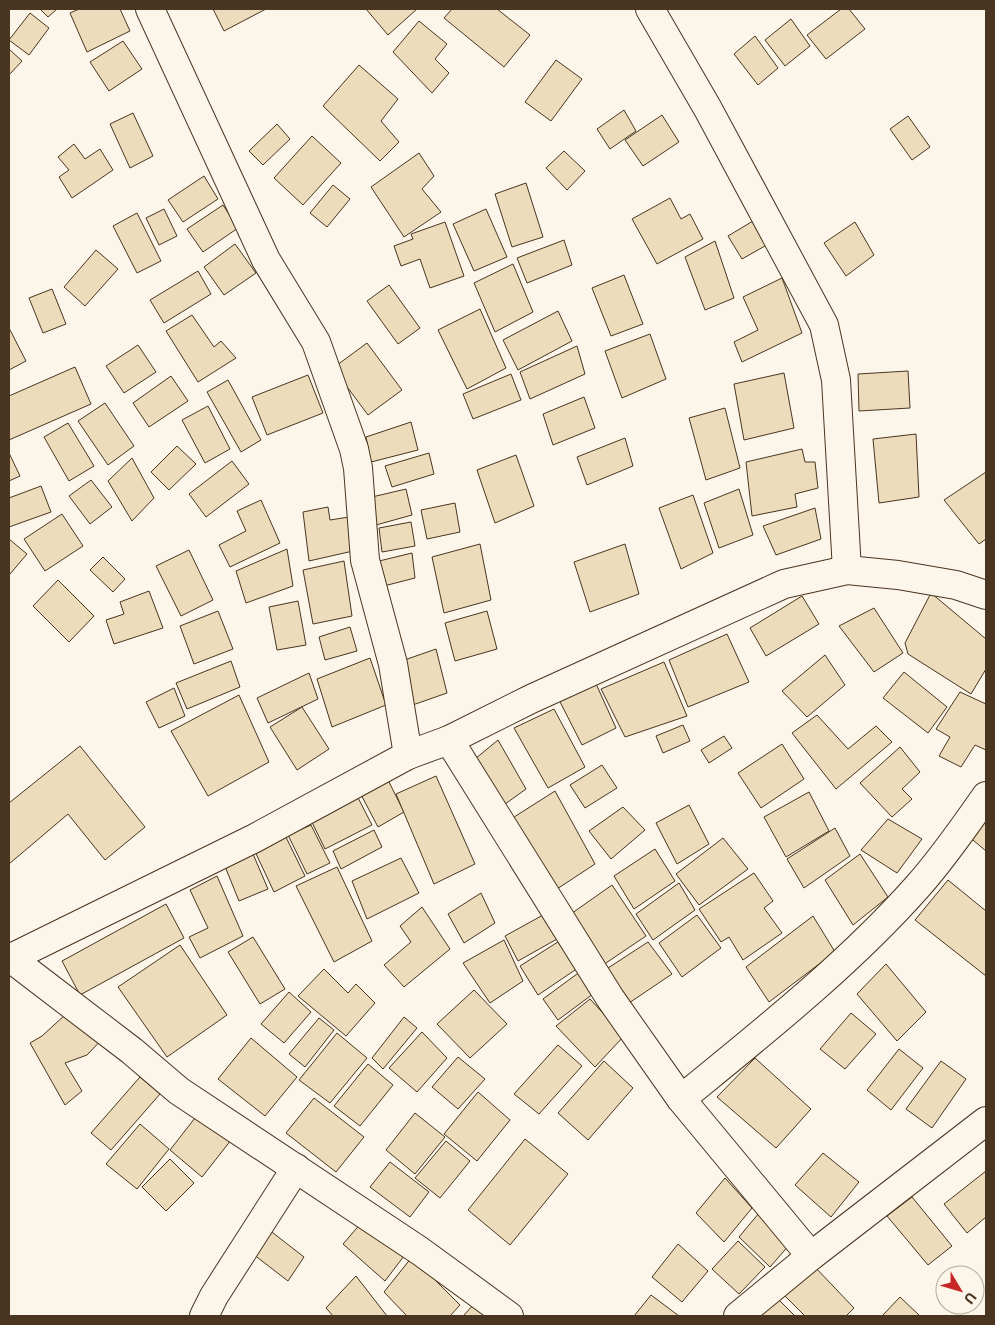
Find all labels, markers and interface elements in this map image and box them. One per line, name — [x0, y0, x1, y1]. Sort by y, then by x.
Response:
north arrow — [935, 1265, 985, 1315]
text: U — [961, 1289, 980, 1307]

